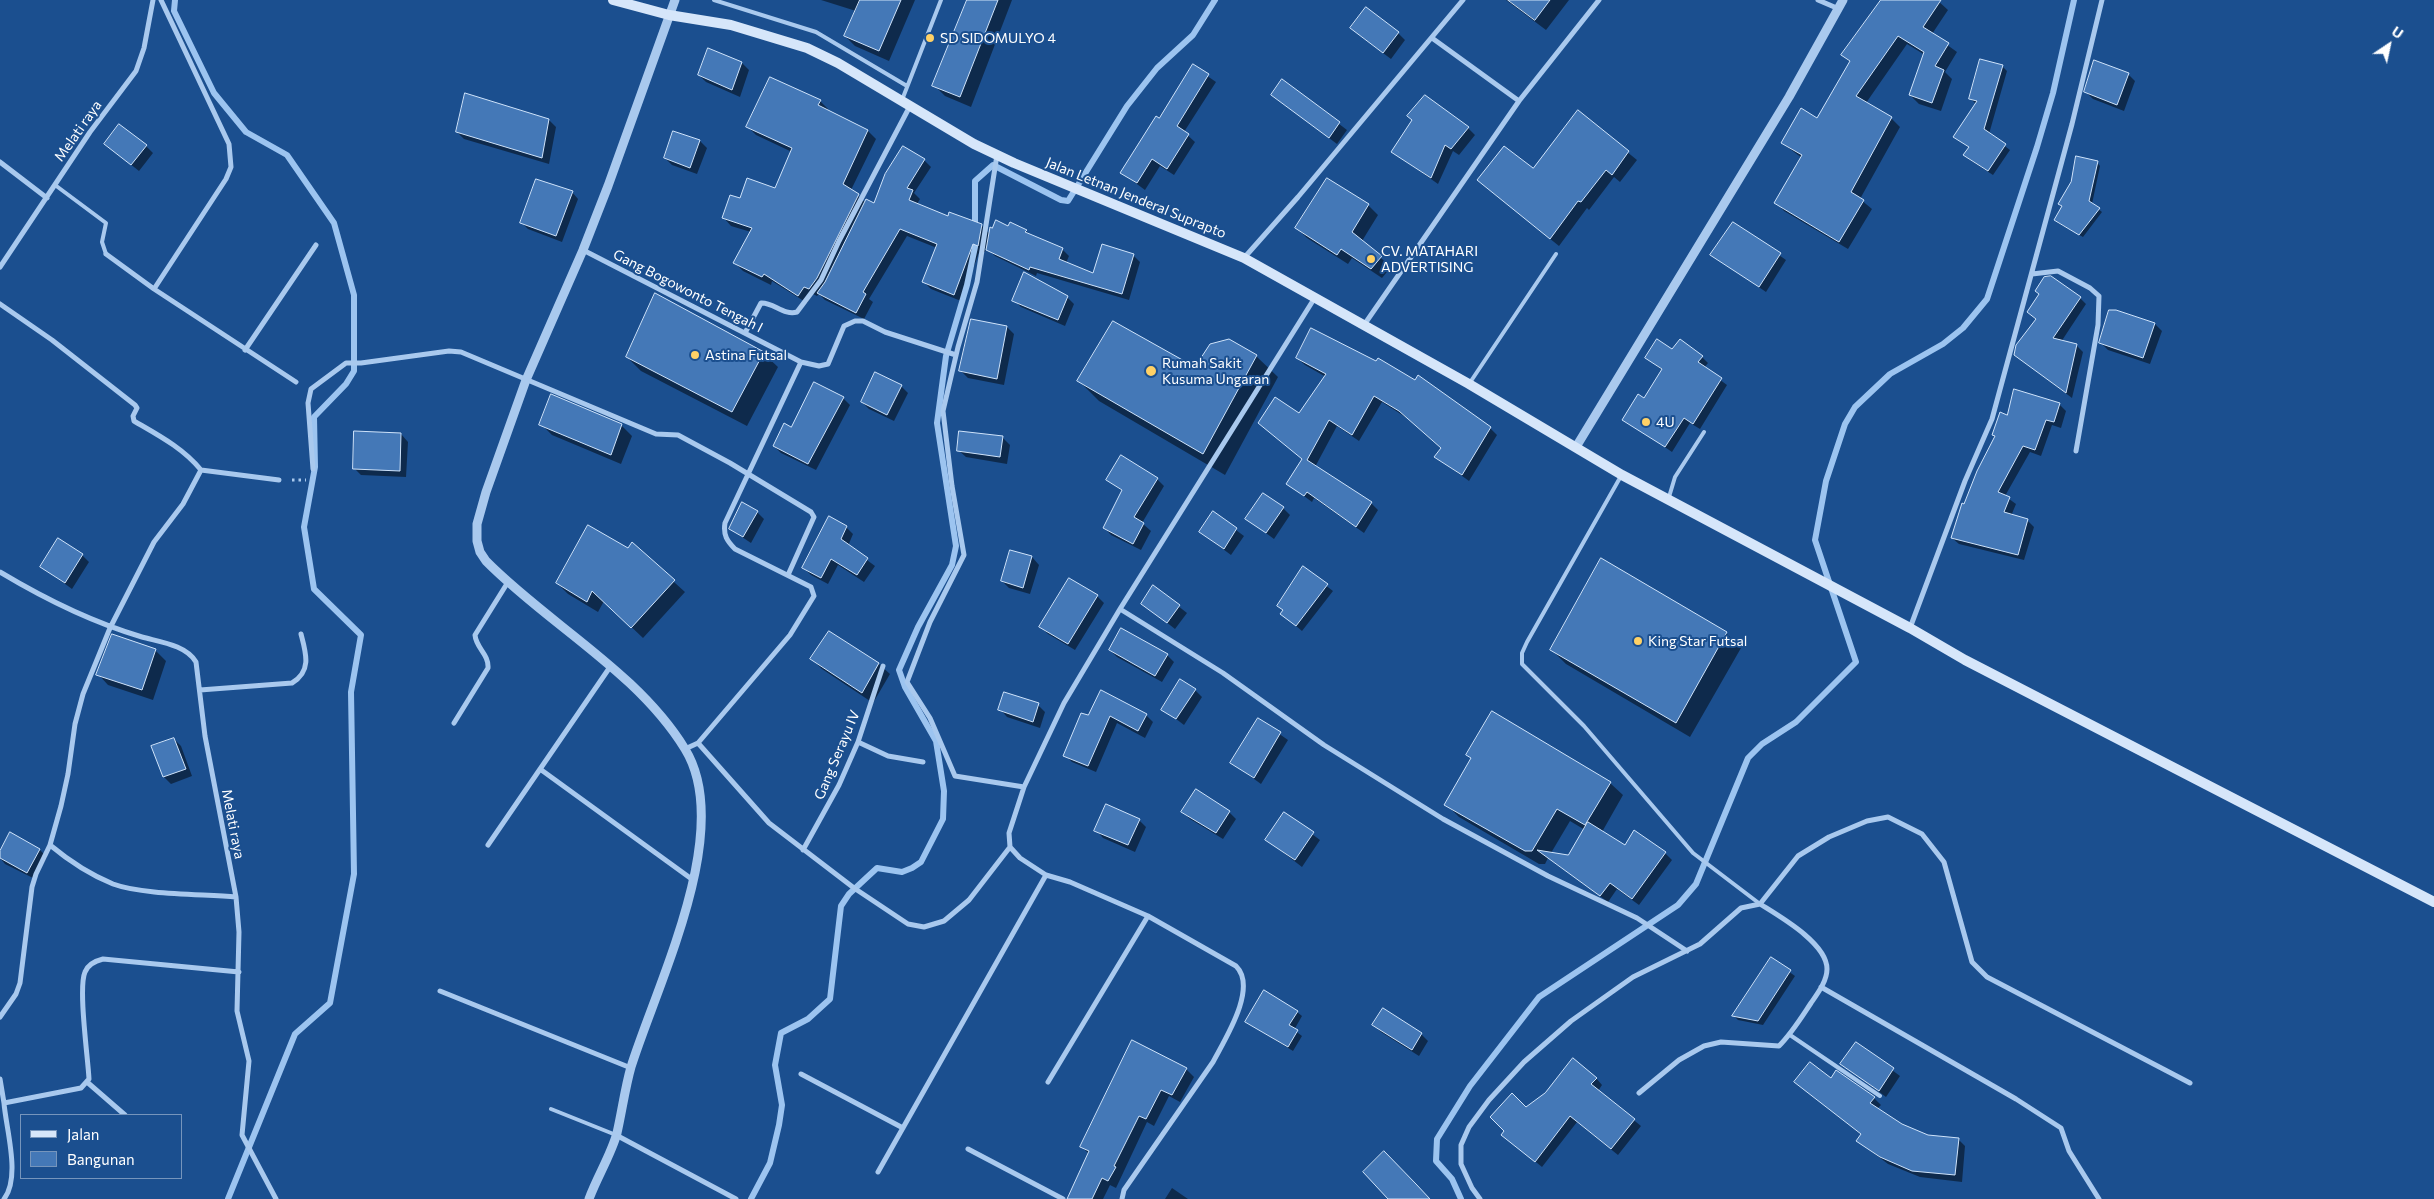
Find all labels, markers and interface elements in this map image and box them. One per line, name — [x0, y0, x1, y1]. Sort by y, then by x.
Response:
north arrow — [2364, 20, 2414, 70]
text: U — [2389, 22, 2407, 42]
place label: SD SIDOMULYO 4 — [940, 30, 1056, 46]
marker: SD SIDOMULYO 4 — [924, 32, 936, 44]
street label: Melati raya — [51, 97, 105, 165]
street label: Jalan Letnan Jenderal Suprapto — [1043, 154, 1229, 242]
place label: CV. MATAHARI ADVERTISING — [1381, 243, 1478, 276]
street label: Gang Bogowonto Tengah I — [610, 246, 766, 336]
marker: CV. MATAHARI ADVERTISING — [1365, 253, 1377, 265]
place label: Astina Futsal — [705, 347, 787, 363]
marker: Astina Futsal — [689, 349, 701, 361]
place label: Rumah Sakit Kusuma Ungaran — [1162, 355, 1269, 388]
marker: Rumah Sakit Kusuma Ungaran — [1144, 364, 1158, 378]
place label: 4U — [1656, 414, 1675, 430]
marker: 4U — [1640, 416, 1652, 428]
place label: King Star Futsal — [1648, 633, 1747, 649]
marker: King Star Futsal — [1632, 635, 1644, 647]
street label: Gang Serayu IV — [811, 708, 863, 802]
street label: Melati raya — [218, 788, 248, 860]
legend — [20, 1114, 182, 1179]
text: Jalan — [67, 1125, 99, 1143]
text: Bangunan — [67, 1150, 135, 1168]

